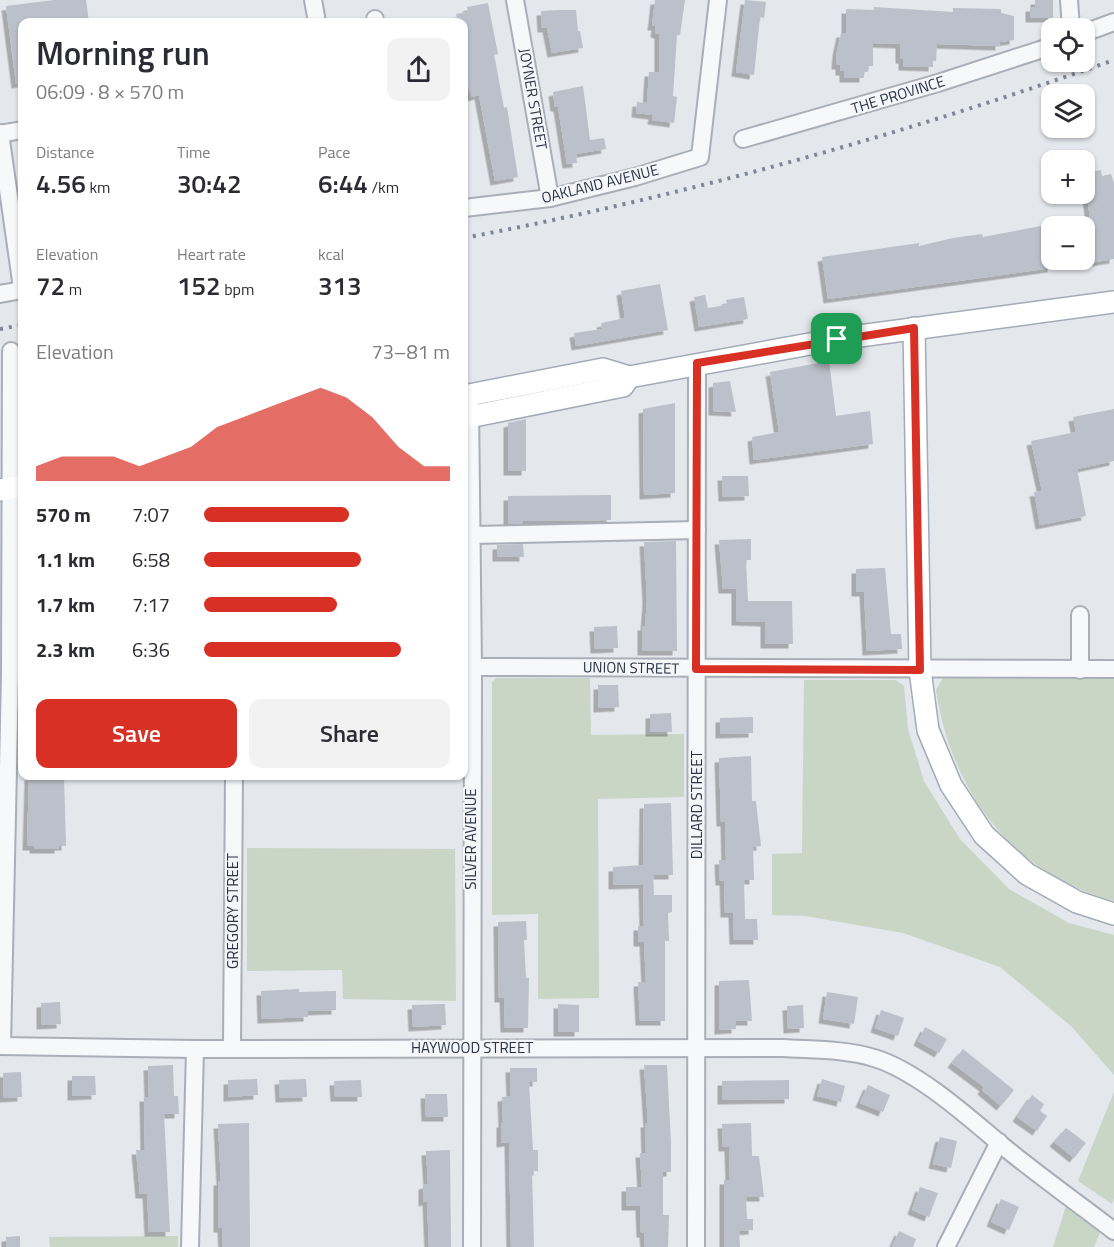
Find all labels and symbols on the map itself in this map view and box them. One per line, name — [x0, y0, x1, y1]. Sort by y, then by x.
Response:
street label: JOYNER STREET — [513, 46, 554, 152]
street label: THE PROVINCE — [848, 69, 947, 120]
street label: OAKLAND AVENUE — [539, 158, 661, 209]
pin — [811, 313, 862, 364]
street label: UNION STREET — [583, 655, 680, 680]
street label: DILLARD STREET — [685, 751, 708, 859]
street label: SILVER AVENUE — [459, 788, 482, 890]
street label: GREGORY STREET — [221, 853, 244, 969]
street label: HAYWOOD STREET — [411, 1036, 533, 1059]

